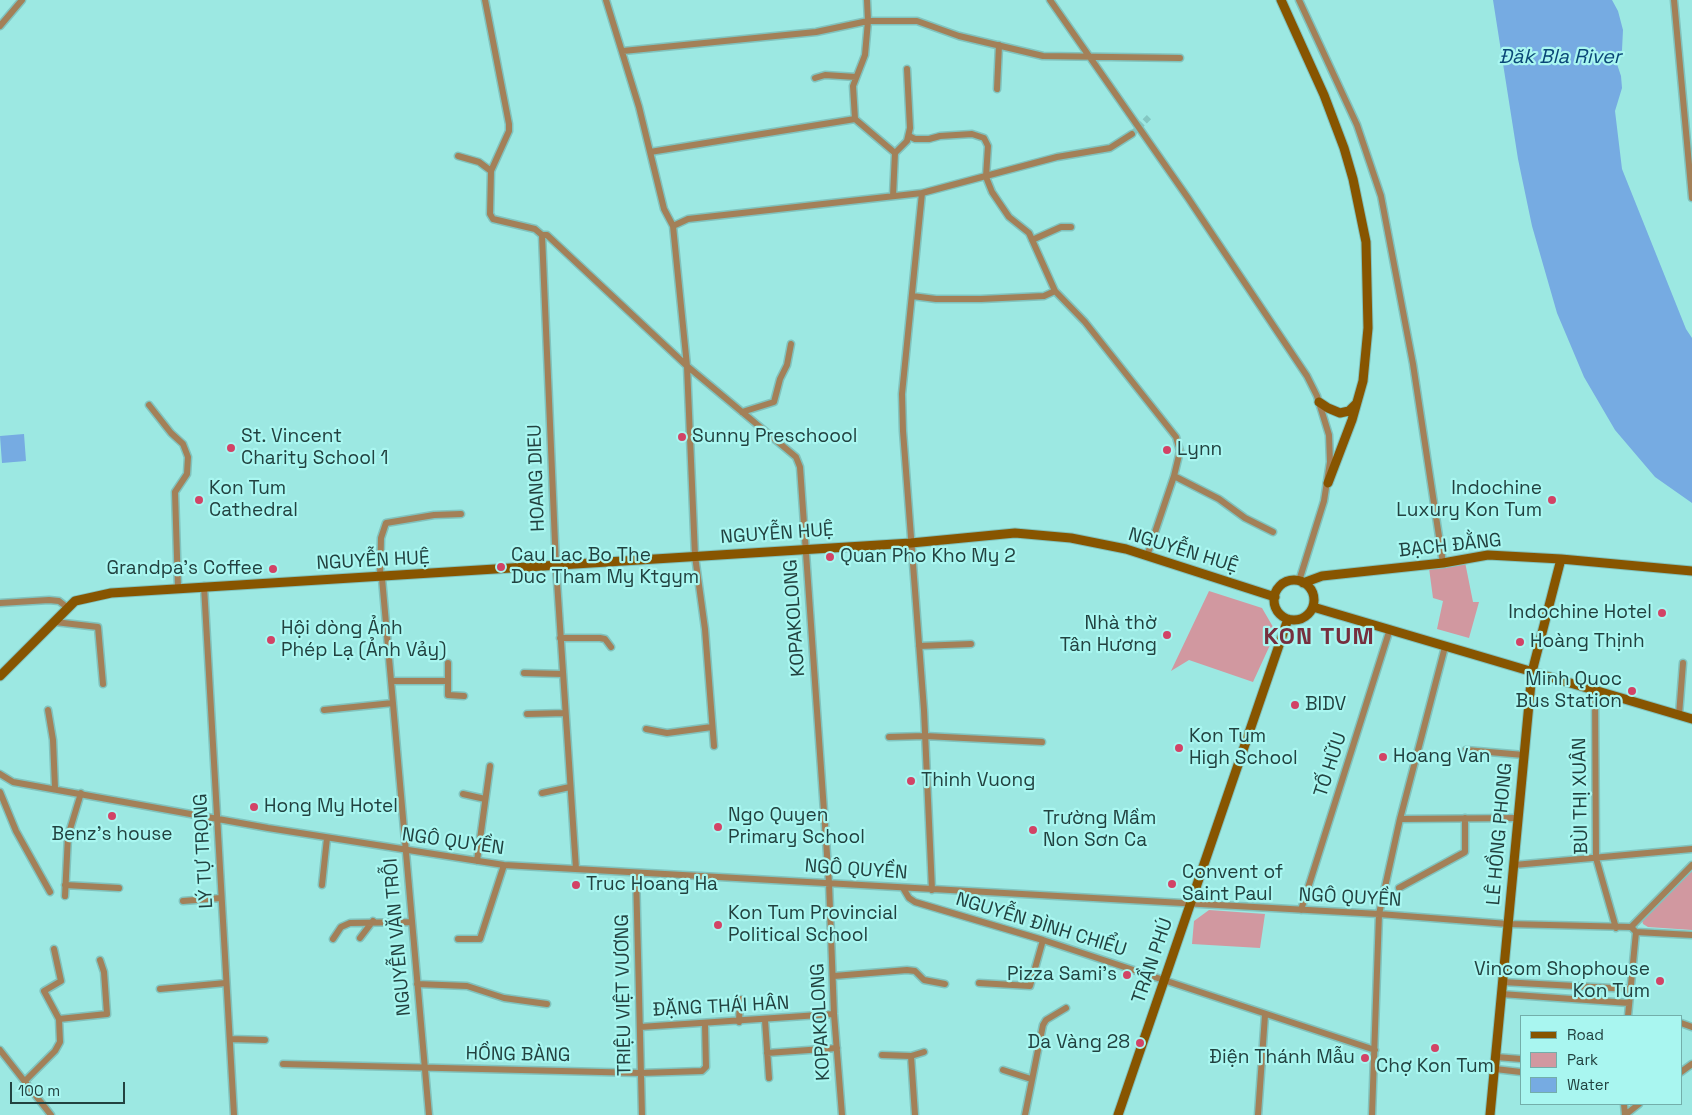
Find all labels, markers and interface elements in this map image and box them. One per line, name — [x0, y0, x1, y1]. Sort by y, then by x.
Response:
water label: Đăk Bla River — [1499, 46, 1621, 70]
street label: HOANG DIEU — [524, 424, 550, 532]
place label: St. Vincent Charity School 1 — [241, 426, 388, 470]
place label: Sunny Preschoool — [692, 426, 857, 448]
marker: Sunny Preschoool — [676, 431, 688, 443]
place label: Lynn — [1177, 439, 1222, 461]
marker: St. Vincent Charity School 1 — [225, 442, 237, 454]
marker: Lynn — [1161, 444, 1173, 456]
place label: Kon Tum Cathedral — [209, 478, 298, 522]
place label: Indochine Luxury Kon Tum — [1396, 478, 1542, 522]
marker: Kon Tum Cathedral — [193, 494, 205, 506]
marker: Indochine Luxury Kon Tum — [1546, 494, 1558, 506]
street label: NGUYỄN HUỆ — [720, 519, 834, 549]
street label: NGUYỄN HUỆ — [1125, 524, 1241, 578]
street label: BẠCH ĐẰNG — [1397, 529, 1503, 563]
place label: Cau Lac Bo The Duc Tham My Ktgym — [511, 545, 699, 589]
place label: Quan Pho Kho My 2 — [840, 546, 1016, 568]
street label: NGUYỄN HUỆ — [316, 547, 430, 575]
marker: Quan Pho Kho My 2 — [824, 551, 836, 563]
place label: Grandpa's Coffee — [106, 558, 263, 580]
street label: KOPAKOLONG — [780, 559, 810, 677]
marker: Cau Lac Bo The Duc Tham My Ktgym — [495, 561, 507, 573]
marker: Grandpa's Coffee — [267, 563, 279, 575]
place label: Indochine Hotel — [1508, 602, 1652, 624]
marker: Indochine Hotel — [1656, 607, 1668, 619]
place label: Nhà thờ Tân Hương — [1060, 613, 1157, 657]
place label: Hội dòng Ảnh Phép Lạ (Ảnh Vảy) — [281, 618, 446, 662]
district label: KON TUM — [1263, 623, 1375, 651]
marker: Nhà thờ Tân Hương — [1161, 629, 1173, 641]
place label: Hoàng Thịnh — [1530, 631, 1645, 653]
marker: Hội dòng Ảnh Phép Lạ (Ảnh Vảy) — [265, 634, 277, 646]
marker: Hoàng Thịnh — [1514, 636, 1526, 648]
place label: Minh Quoc Bus Station — [1515, 669, 1622, 713]
marker: Minh Quoc Bus Station — [1626, 685, 1638, 697]
place label: BIDV — [1305, 694, 1346, 716]
marker: BIDV — [1289, 699, 1301, 711]
place label: Kon Tum High School — [1189, 726, 1298, 770]
street label: TỐ HỮU — [1310, 730, 1352, 800]
street label: BÙI THỊ XUÂN — [1569, 737, 1593, 855]
marker: Kon Tum High School — [1173, 742, 1185, 754]
place label: Hoang Van — [1393, 746, 1491, 768]
marker: Hoang Van — [1377, 751, 1389, 763]
street label: LÊ HỒNG PHONG — [1482, 762, 1518, 906]
place label: Thinh Vuong — [921, 770, 1035, 792]
marker: Thinh Vuong — [905, 775, 917, 787]
street label: LÝ TỰ TRỌNG — [190, 793, 218, 909]
place label: Hong My Hotel — [264, 796, 398, 818]
marker: Hong My Hotel — [248, 801, 260, 813]
place label: Ngo Quyen Primary School — [728, 805, 865, 849]
place label: Trường Mầm Non Sơn Ca — [1043, 808, 1156, 852]
marker: Benz's house — [106, 810, 118, 822]
marker: Ngo Quyen Primary School — [712, 821, 724, 833]
place label: Benz's house — [51, 824, 173, 846]
street label: NGÔ QUYỀN — [400, 824, 506, 860]
marker: Trường Mầm Non Sơn Ca — [1027, 824, 1039, 836]
street label: NGÔ QUYỀN — [804, 855, 908, 885]
street label: NGUYỄN VĂN TRỖI — [380, 857, 416, 1017]
place label: Convent of Saint Paul — [1182, 862, 1283, 906]
place label: Truc Hoang Ha — [586, 874, 718, 896]
marker: Convent of Saint Paul — [1166, 878, 1178, 890]
marker: Truc Hoang Ha — [570, 879, 582, 891]
street label: NGÔ QUYỀN — [1298, 884, 1402, 912]
street label: NGUYỄN ĐÌNH CHIỂU — [953, 888, 1129, 962]
place label: Kon Tum Provincial Political School — [728, 903, 898, 947]
street label: TRIỆU VIỆT VƯƠNG — [611, 914, 637, 1076]
street label: TRẦN PHÚ — [1128, 915, 1178, 1007]
marker: Kon Tum Provincial Political School — [712, 919, 724, 931]
place label: Vincom Shophouse Kon Tum — [1474, 959, 1650, 1003]
street label: KOPAKOLONG — [807, 963, 835, 1081]
place label: Pizza Sami's — [1007, 964, 1117, 986]
marker: Pizza Sami's — [1121, 969, 1133, 981]
marker: Vincom Shophouse Kon Tum — [1654, 975, 1666, 987]
street label: ĐẶNG THÁI HÂN — [652, 992, 790, 1022]
legend — [1520, 1015, 1682, 1105]
text: Road — [1567, 1025, 1604, 1044]
place label: Da Vàng 28 — [1028, 1032, 1130, 1054]
marker: Da Vàng 28 — [1134, 1037, 1146, 1049]
marker: Chợ Kon Tum — [1429, 1042, 1441, 1054]
street label: HỒNG BÀNG — [465, 1043, 571, 1067]
place label: Điện Thánh Mẫu — [1209, 1047, 1355, 1069]
text: Park — [1567, 1050, 1598, 1069]
marker: Điện Thánh Mẫu — [1359, 1052, 1371, 1064]
place label: Chợ Kon Tum — [1376, 1056, 1494, 1078]
scale bar — [12, 1072, 128, 1104]
text: Water — [1567, 1075, 1609, 1094]
text: 100 m — [18, 1081, 60, 1100]

